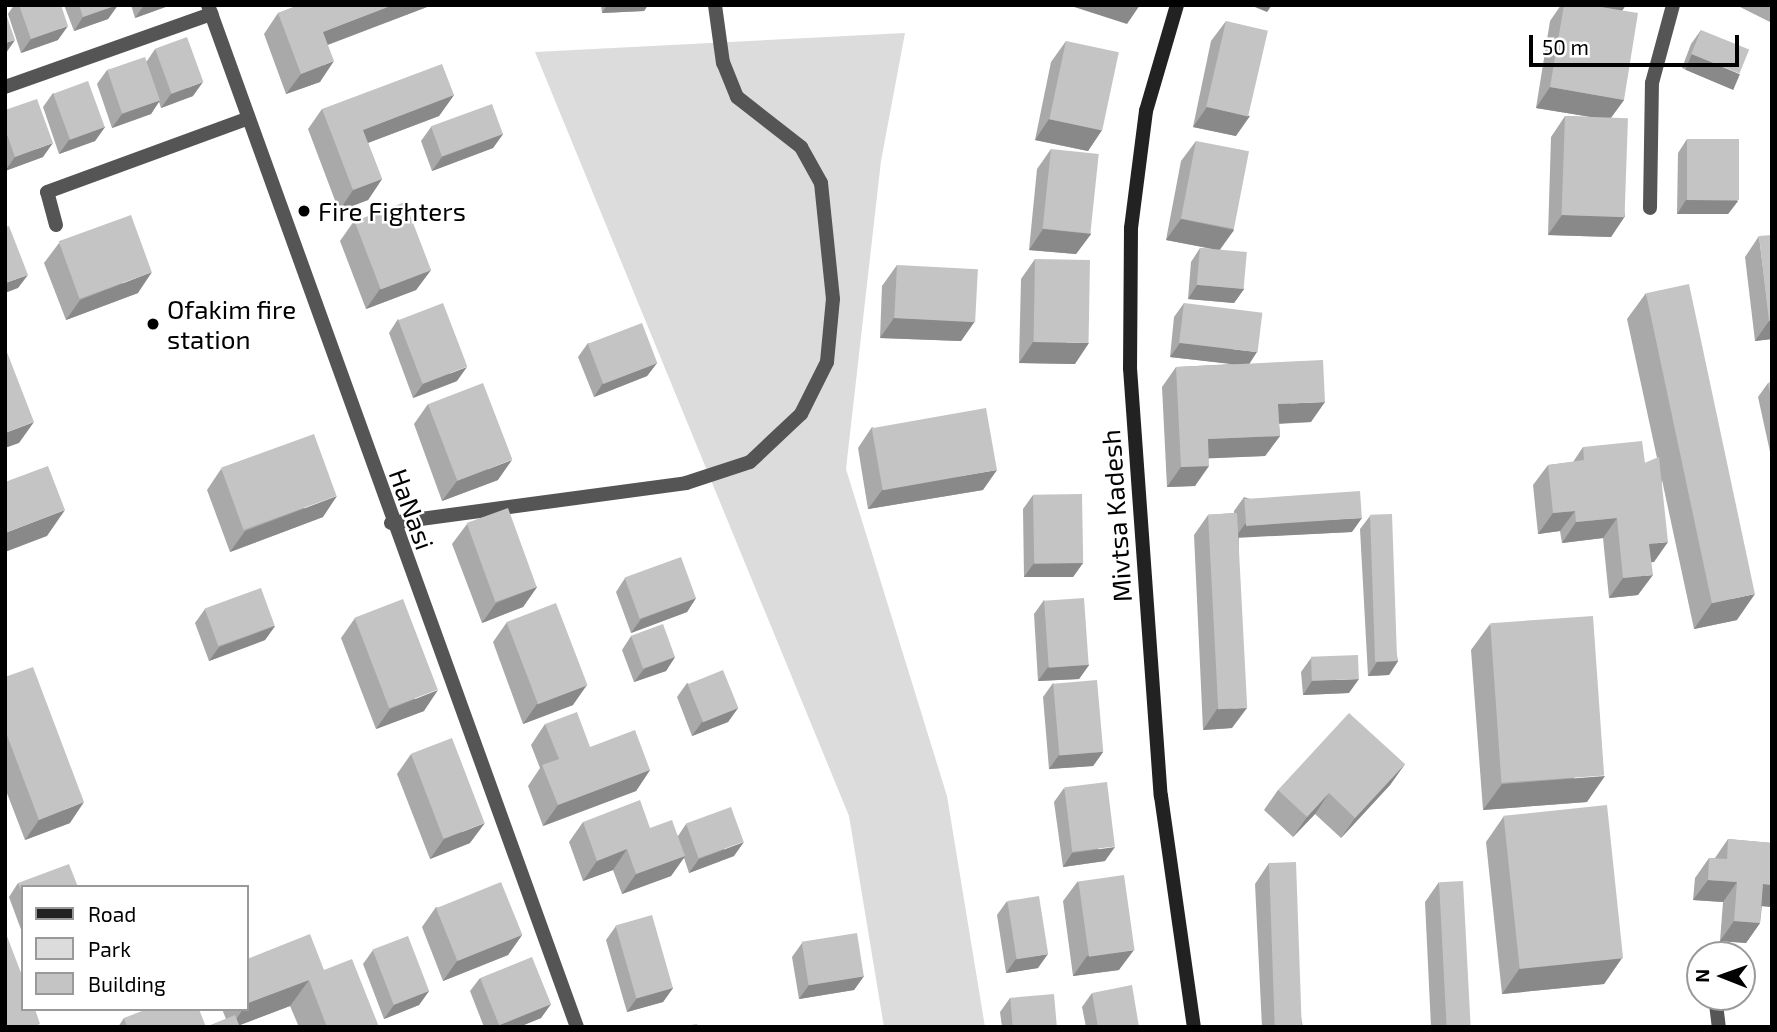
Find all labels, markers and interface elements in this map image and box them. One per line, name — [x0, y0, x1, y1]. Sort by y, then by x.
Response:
scale bar — [1532, 21, 1742, 65]
text: 50 m — [1542, 34, 1589, 59]
place label: Fire Fighters — [318, 195, 466, 227]
marker: Fire Fighters — [296, 203, 312, 219]
place label: Ofakim fire station — [167, 293, 297, 354]
marker: Ofakim fire station — [145, 316, 161, 332]
street label: Mivtsa Kadesh — [1094, 429, 1138, 603]
street label: HaNasi — [383, 464, 441, 554]
legend — [21, 885, 248, 1011]
text: Road — [88, 901, 136, 926]
text: Park — [88, 936, 131, 961]
north arrow — [1686, 941, 1756, 1011]
text: N — [1690, 969, 1713, 983]
text: Building — [88, 971, 166, 996]

